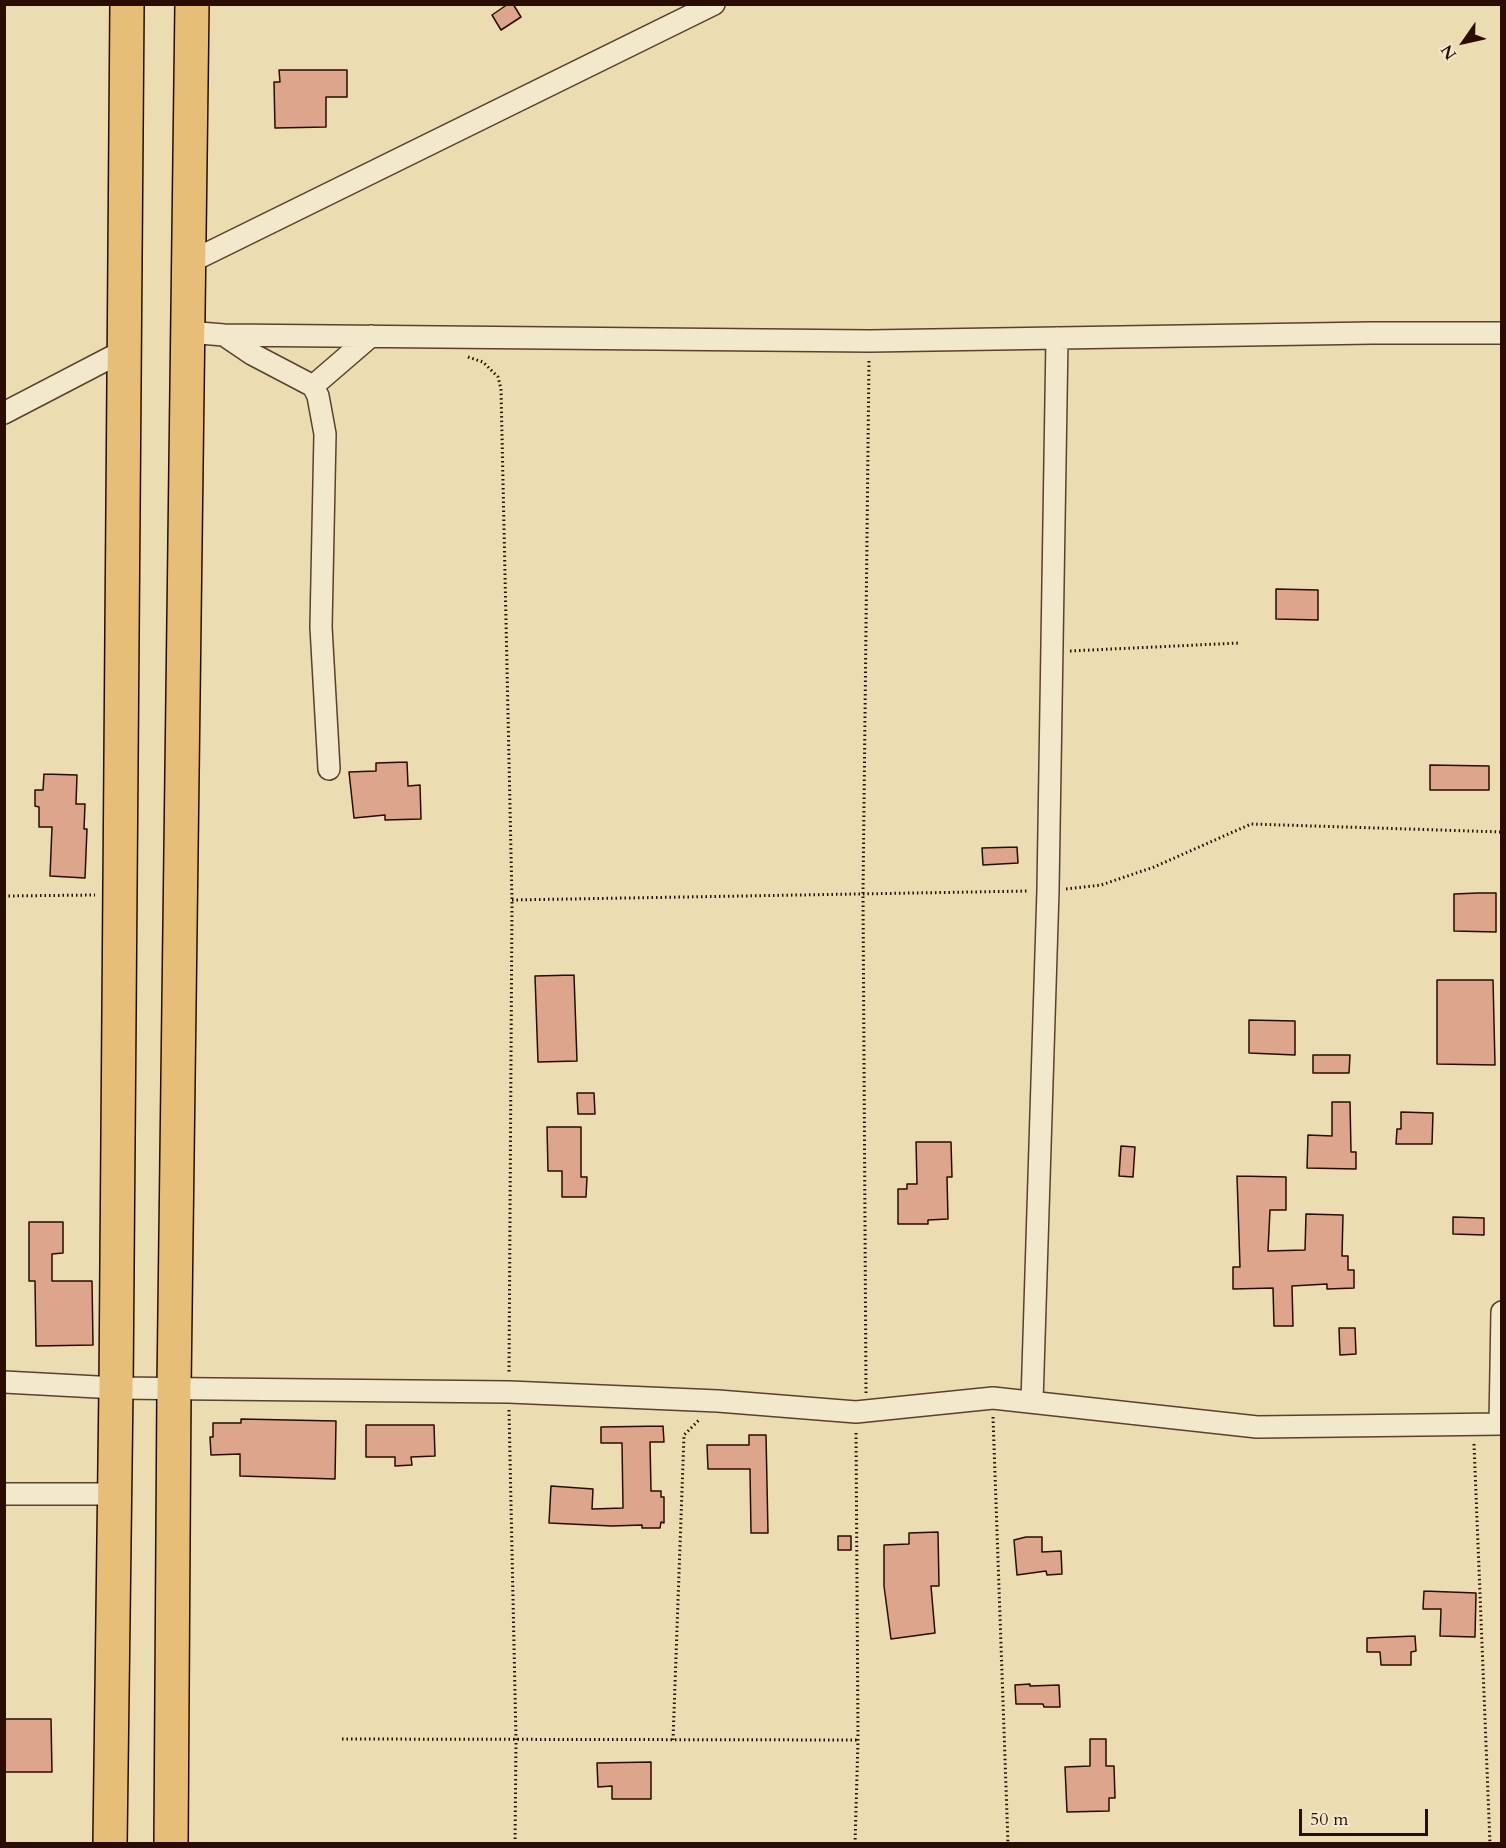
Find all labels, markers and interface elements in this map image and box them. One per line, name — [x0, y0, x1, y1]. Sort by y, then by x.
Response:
north arrow — [1434, 12, 1494, 72]
text: N — [1436, 40, 1462, 64]
scale bar — [1302, 1797, 1431, 1835]
text: 50 m — [1310, 1807, 1349, 1832]

